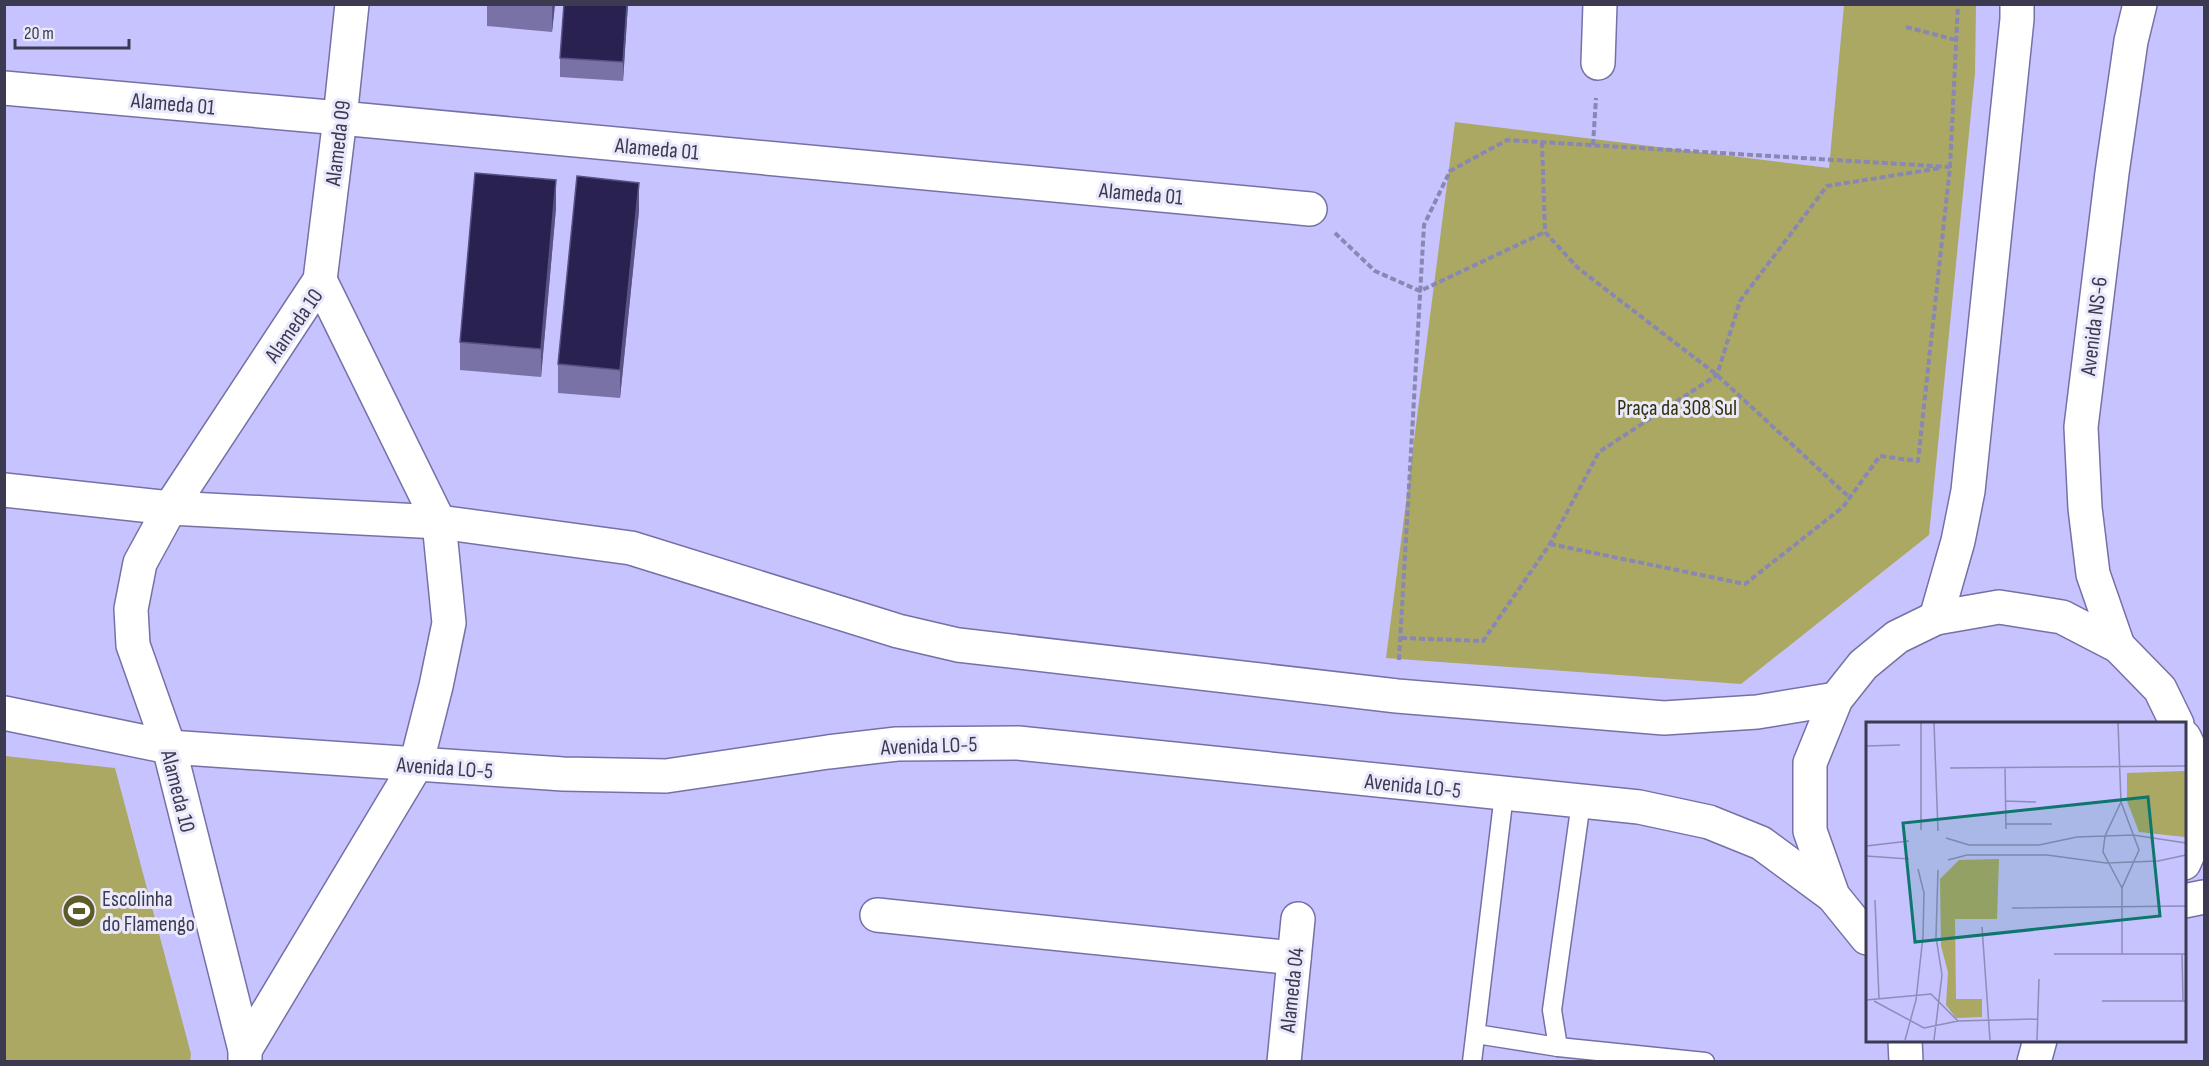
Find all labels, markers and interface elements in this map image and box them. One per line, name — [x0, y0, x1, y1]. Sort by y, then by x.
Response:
scale bar — [15, 12, 129, 50]
text: 20 m — [24, 23, 54, 44]
street label: Alameda 01 — [129, 87, 216, 122]
street label: Alameda 09 — [320, 99, 357, 188]
street label: Alameda 01 — [613, 132, 700, 167]
street label: Alameda 01 — [1097, 177, 1184, 212]
street label: Avenida NS-6 — [2075, 275, 2114, 378]
street label: Alameda 10 — [259, 284, 329, 369]
park label: Praça da 308 Sul — [1617, 395, 1737, 422]
inset map — [1866, 722, 2185, 1042]
street label: Avenida LO-5 — [879, 731, 978, 762]
street label: Alameda 10 — [154, 746, 201, 835]
street label: Avenida LO-5 — [395, 752, 494, 785]
street label: Avenida LO-5 — [1362, 768, 1462, 805]
place label: Escolinha do Flamengo — [102, 886, 195, 938]
sports icon: Escolinha do Flamengo — [61, 893, 97, 929]
street label: Alameda 04 — [1274, 946, 1310, 1035]

